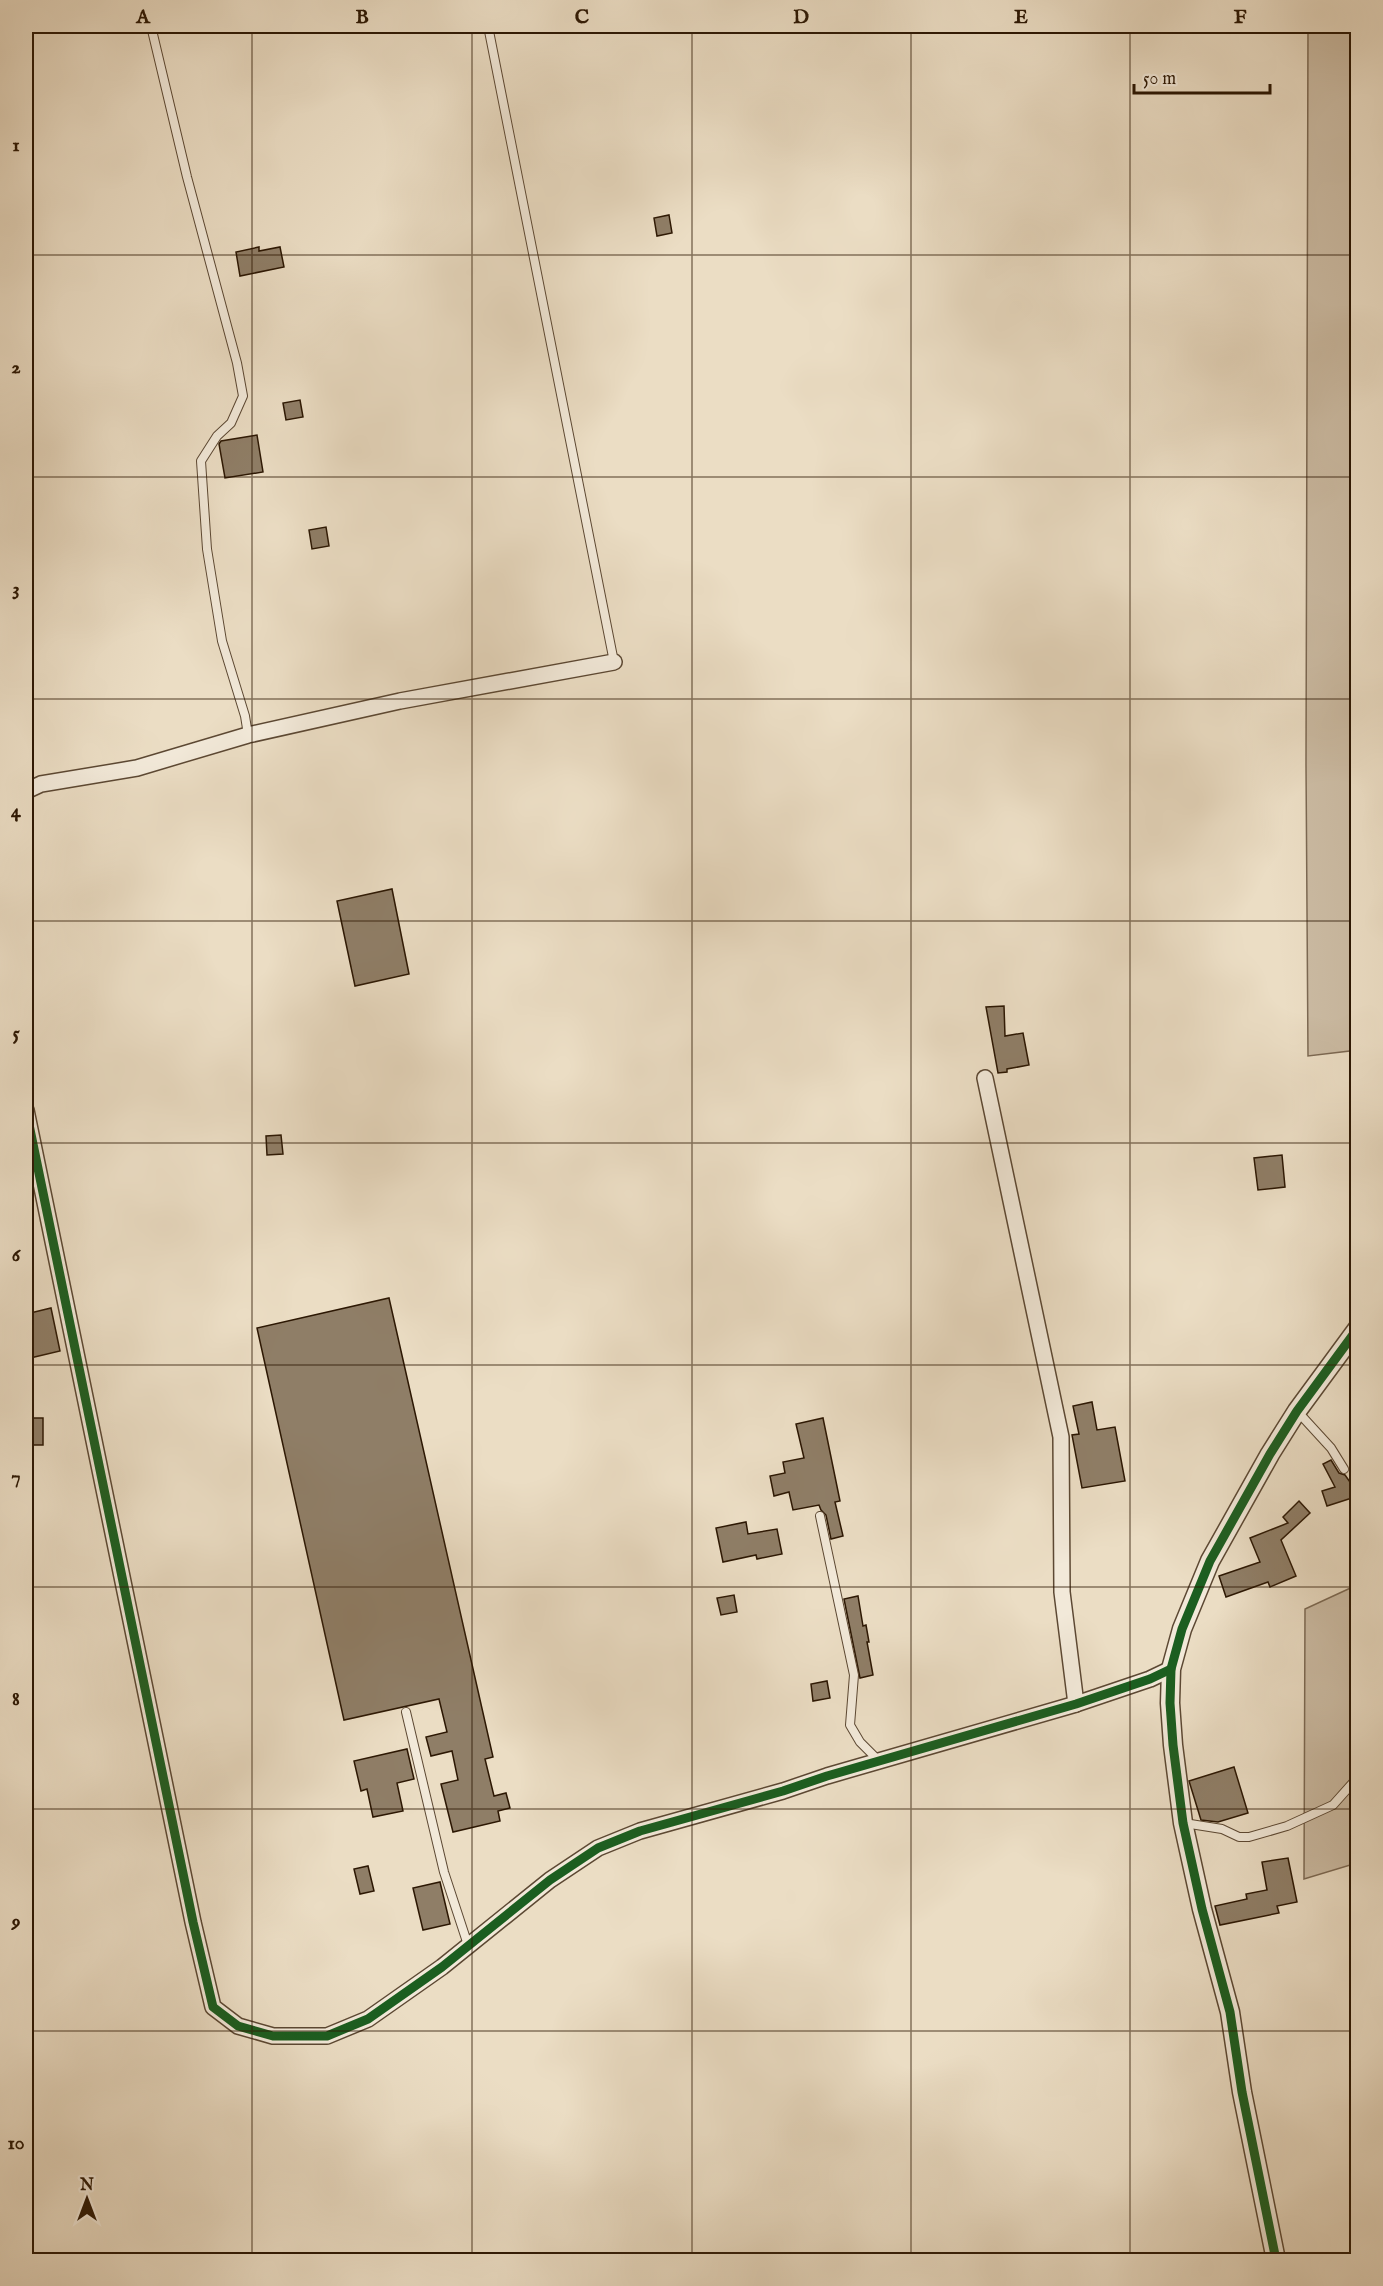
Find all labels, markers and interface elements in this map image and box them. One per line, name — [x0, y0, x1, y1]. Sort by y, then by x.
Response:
text: A — [135, 5, 151, 30]
text: B — [355, 5, 369, 30]
text: C — [575, 5, 589, 30]
text: D — [793, 5, 809, 30]
text: E — [1014, 5, 1028, 30]
text: F — [1234, 5, 1247, 30]
scale bar — [1134, 57, 1270, 95]
text: 50 m — [1143, 68, 1176, 91]
text: 1 — [12, 133, 20, 158]
text: 2 — [11, 355, 21, 380]
text: 3 — [12, 577, 20, 602]
text: 4 — [11, 799, 22, 824]
text: 5 — [12, 1021, 20, 1046]
text: 6 — [12, 1243, 22, 1268]
text: 7 — [11, 1465, 21, 1490]
text: 8 — [12, 1687, 20, 1712]
text: 9 — [11, 1909, 21, 1934]
text: 10 — [7, 2131, 25, 2156]
north arrow — [57, 2169, 117, 2229]
text: N — [79, 2176, 94, 2196]

